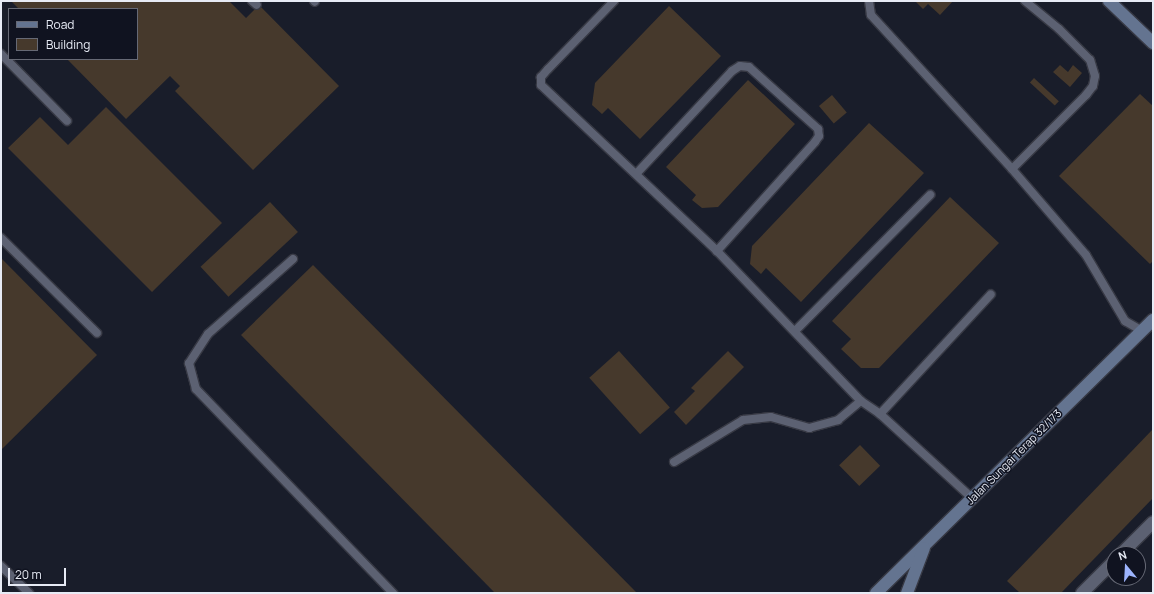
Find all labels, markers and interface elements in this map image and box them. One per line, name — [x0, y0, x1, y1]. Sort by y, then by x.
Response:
legend — [8, 8, 138, 60]
text: Road — [46, 16, 74, 33]
text: Building — [46, 36, 90, 53]
street label: Jalan Sungai Terap 32/173 — [964, 407, 1064, 507]
north arrow — [1106, 546, 1146, 586]
text: N — [1116, 547, 1129, 563]
scale bar — [10, 560, 68, 586]
text: 20 m — [15, 566, 42, 583]

